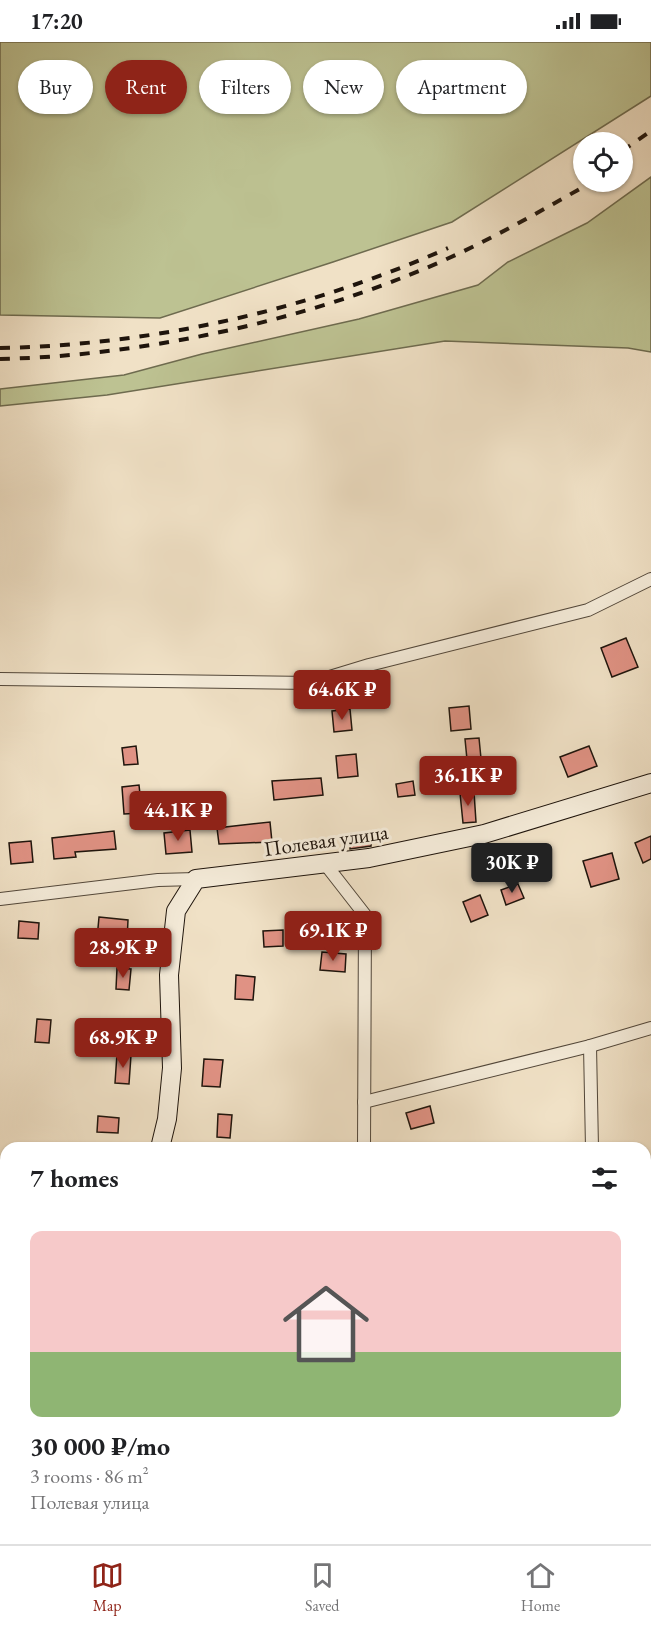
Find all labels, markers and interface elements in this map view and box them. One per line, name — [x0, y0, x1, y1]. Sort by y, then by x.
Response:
text: 17:20 — [30, 7, 83, 36]
chip: Buy — [18, 60, 93, 114]
chip: Rent — [105, 60, 187, 114]
chip: Filters — [199, 60, 291, 114]
chip: New — [303, 60, 384, 114]
chip: Apartment — [396, 60, 527, 114]
map controls — [573, 132, 633, 192]
button: locate — [573, 132, 633, 192]
pin: 64.6K ₽ — [287, 670, 397, 721]
text: 64.6K ₽ — [308, 676, 376, 702]
pin: 36.1K ₽ — [413, 756, 523, 807]
text: 36.1K ₽ — [434, 762, 502, 788]
pin: 44.1K ₽ — [123, 791, 233, 842]
text: 44.1K ₽ — [144, 797, 212, 823]
street label: Полевая улица — [262, 818, 391, 862]
pin: 30K ₽ — [470, 843, 554, 894]
text: 30K ₽ — [485, 849, 539, 875]
pin: 69.1K ₽ — [278, 911, 388, 962]
text: 69.1K ₽ — [299, 917, 367, 943]
pin: 28.9K ₽ — [68, 928, 178, 979]
text: 28.9K ₽ — [89, 934, 157, 960]
pin: 68.9K ₽ — [68, 1018, 178, 1069]
text: 68.9K ₽ — [89, 1024, 157, 1050]
text: 7 homes — [30, 1161, 119, 1195]
icon: filters — [588, 1162, 621, 1195]
icon: home — [272, 1270, 380, 1378]
text: 30 000 ₽/mo — [30, 1429, 170, 1463]
text: 3 rooms · 86 m² — [30, 1463, 149, 1489]
text: Полевая улица — [30, 1489, 149, 1515]
tab: Map — [91, 1559, 124, 1616]
tab: Saved — [305, 1559, 339, 1616]
tab: Home — [521, 1559, 560, 1616]

